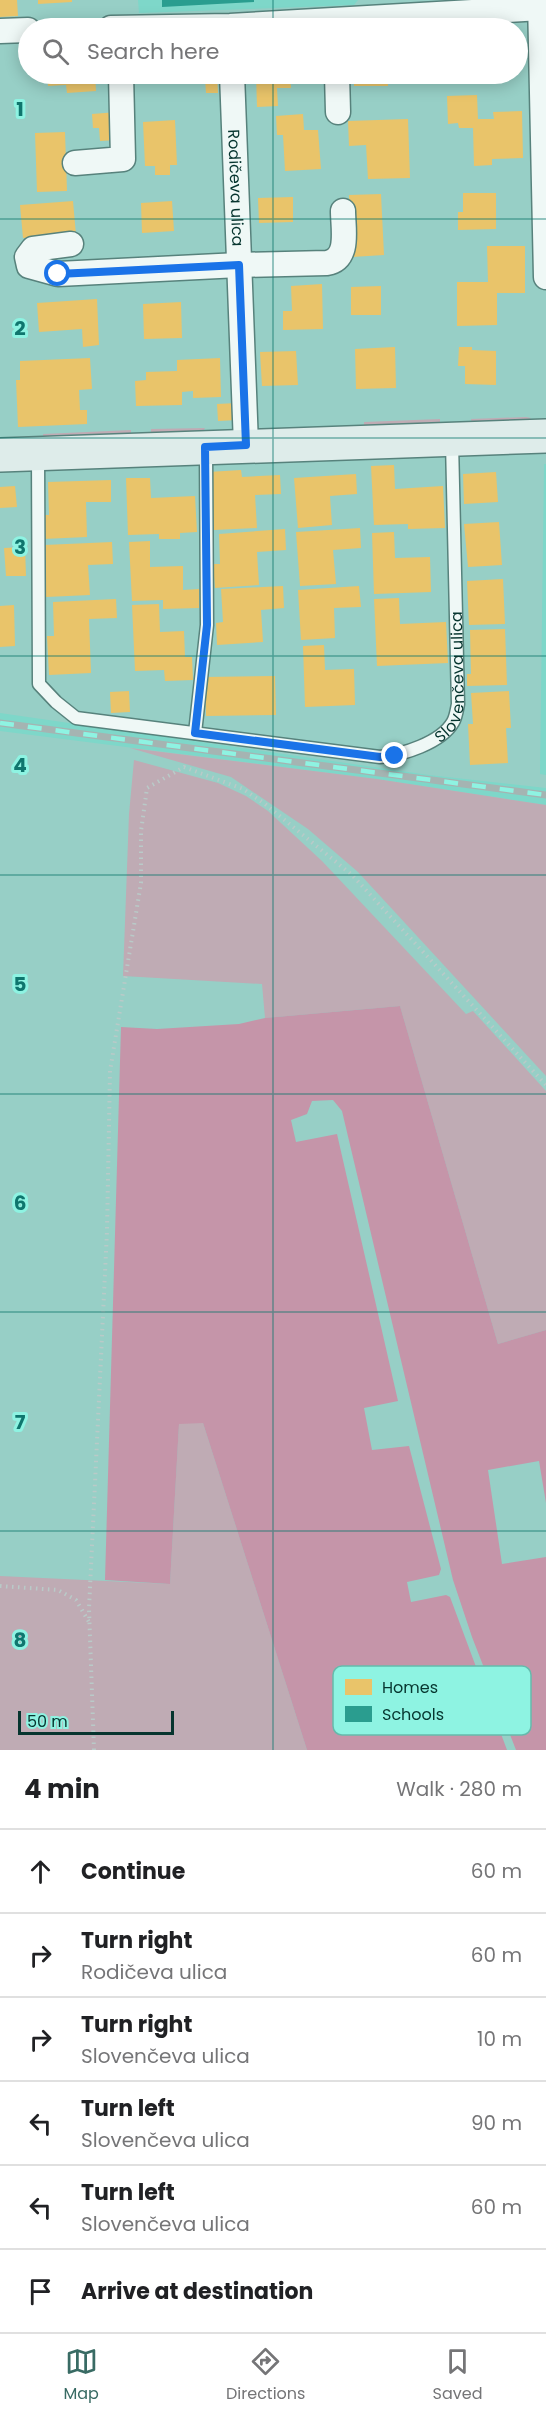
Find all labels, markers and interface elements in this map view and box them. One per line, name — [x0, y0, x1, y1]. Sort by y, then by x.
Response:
search box — [18, 18, 528, 84]
icon: search — [39, 35, 72, 68]
text: Search here — [87, 36, 220, 67]
text: 1 — [16, 95, 24, 123]
street label: Rodičeva ulica — [223, 129, 250, 247]
route start — [44, 260, 70, 286]
text: 2 — [14, 314, 26, 342]
text: 3 — [14, 533, 26, 561]
street label: Slovenčeva ulica — [429, 611, 469, 748]
route end — [381, 742, 407, 768]
text: 4 — [13, 751, 27, 779]
text: 5 — [14, 970, 27, 998]
text: 6 — [14, 1189, 26, 1217]
text: 7 — [15, 1408, 26, 1436]
text: 8 — [14, 1626, 26, 1654]
legend — [333, 1666, 531, 1735]
text: Homes — [382, 1676, 438, 1699]
text: Schools — [382, 1703, 444, 1726]
scale bar — [18, 1708, 174, 1736]
text: 50 m — [27, 1710, 68, 1733]
text: 4 min — [24, 1771, 100, 1807]
text: Walk · 280 m — [396, 1775, 522, 1803]
icon: ahead — [24, 1855, 57, 1888]
text: Continue — [81, 1856, 185, 1887]
text: 60 m — [471, 1857, 522, 1885]
text: Turn right — [81, 1925, 192, 1956]
icon: right — [24, 1939, 57, 1972]
text: 60 m — [471, 1941, 522, 1969]
text: Rodičeva ulica — [81, 1958, 227, 1986]
text: Turn right — [81, 2009, 192, 2040]
icon: right — [24, 2023, 57, 2056]
text: 10 m — [477, 2025, 522, 2053]
text: Slovenčeva ulica — [81, 2042, 250, 2070]
text: Turn left — [81, 2093, 175, 2124]
icon: left — [24, 2107, 57, 2140]
text: 90 m — [471, 2109, 522, 2137]
text: Slovenčeva ulica — [81, 2126, 250, 2154]
text: Turn left — [81, 2177, 175, 2208]
icon: left — [24, 2191, 57, 2224]
text: 60 m — [471, 2193, 522, 2221]
text: Slovenčeva ulica — [81, 2210, 250, 2238]
icon: arrive — [24, 2275, 57, 2308]
text: Arrive at destination — [81, 2276, 313, 2307]
tab: Map — [64, 2345, 99, 2406]
tab: Directions — [226, 2345, 305, 2406]
tab: Saved — [433, 2345, 482, 2406]

